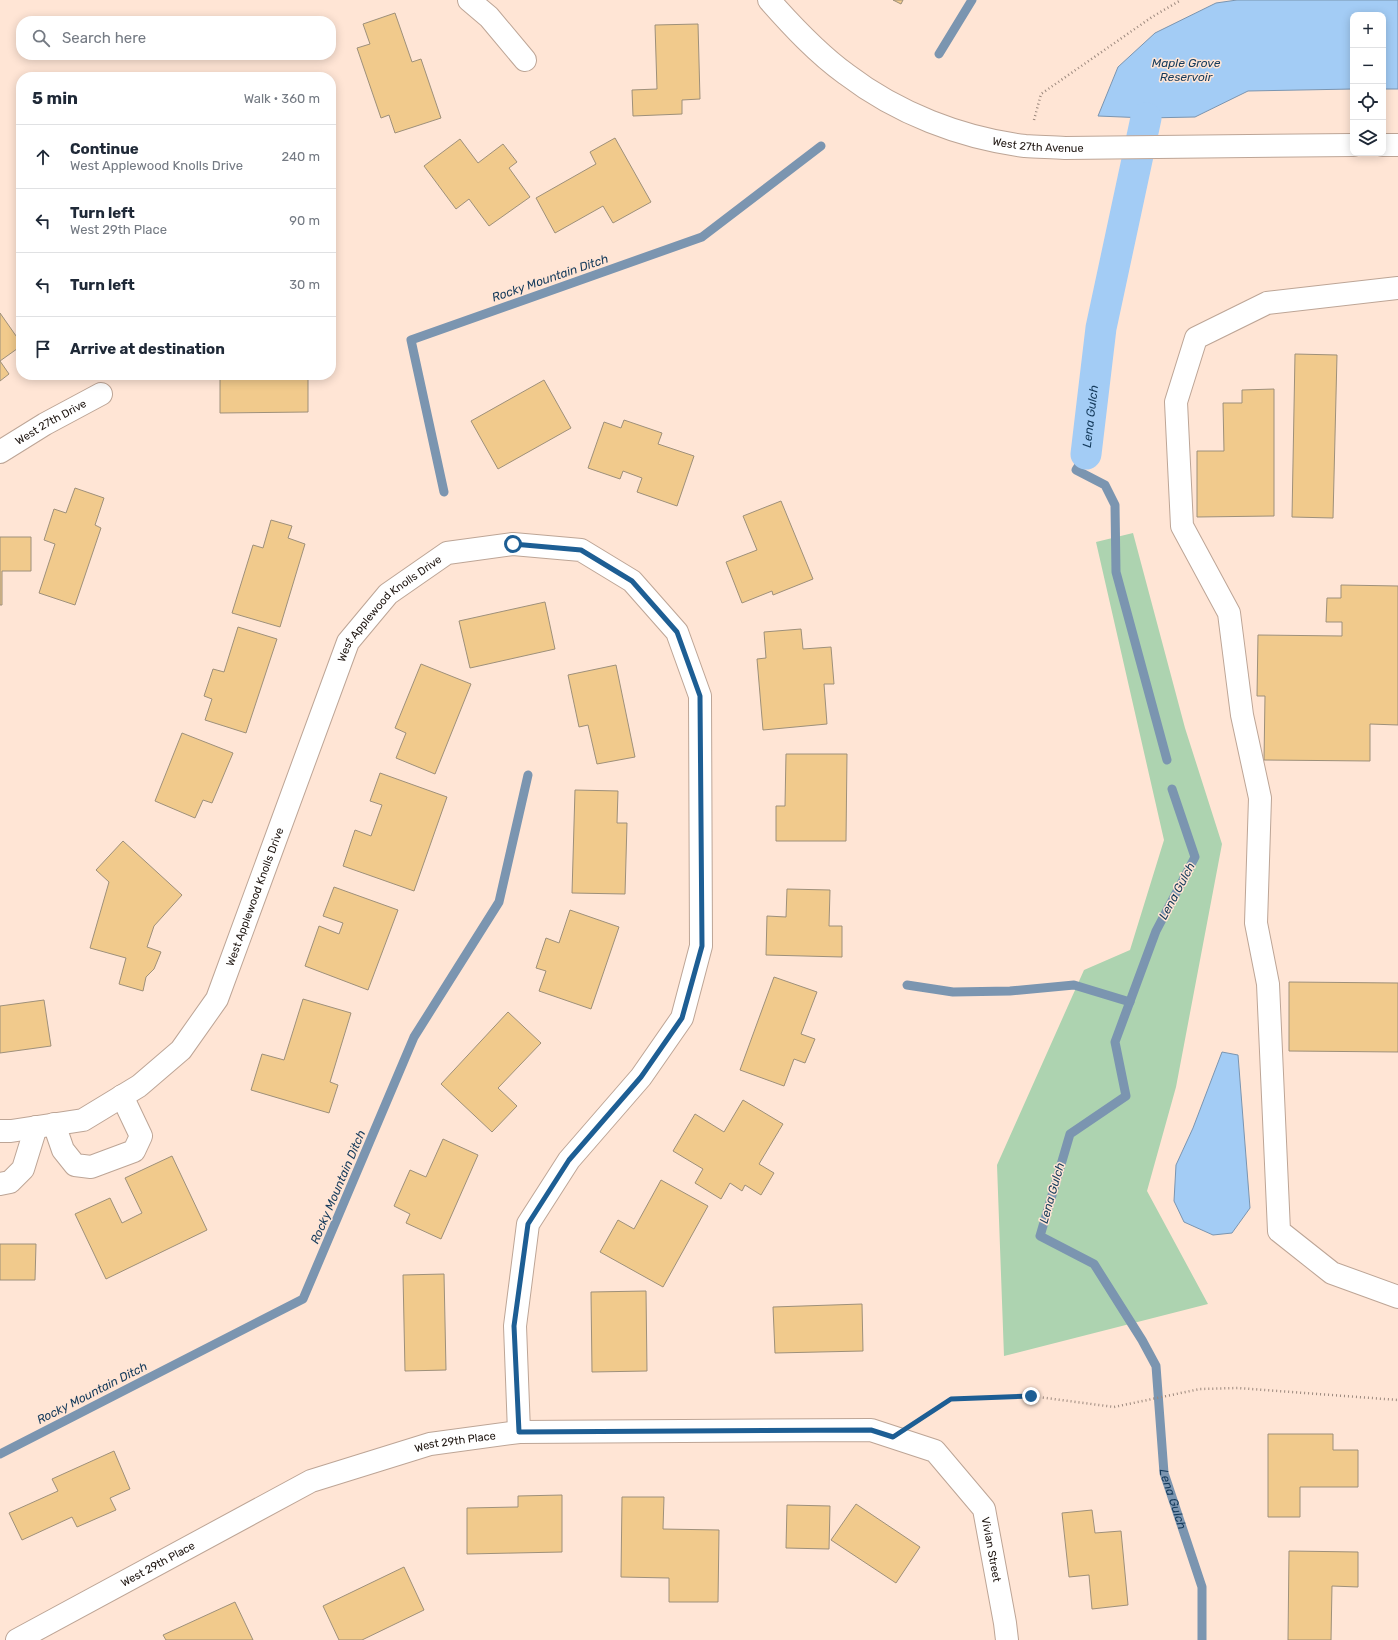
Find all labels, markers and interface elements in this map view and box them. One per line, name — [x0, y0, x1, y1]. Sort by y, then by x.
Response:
map controls — [1350, 12, 1386, 156]
button: + — [1350, 12, 1386, 48]
search box — [16, 16, 336, 60]
icon: search — [30, 27, 52, 49]
text: Search here — [62, 29, 146, 47]
button: − — [1350, 48, 1386, 84]
water label: Maple Grove Reservoir — [1152, 56, 1221, 84]
button: locate — [1350, 84, 1386, 120]
text: 5 min — [32, 88, 78, 108]
text: Walk · 360 m — [244, 91, 320, 106]
button: layers — [1350, 120, 1386, 156]
street label: West 27th Avenue — [991, 134, 1084, 155]
text: Continue — [70, 140, 139, 158]
icon: ahead — [32, 146, 54, 168]
text: 240 m — [281, 149, 320, 164]
text: West Applewood Knolls Drive — [70, 158, 243, 173]
text: Turn left — [70, 204, 135, 222]
icon: left — [32, 210, 54, 232]
text: 90 m — [289, 213, 320, 228]
text: West 29th Place — [70, 222, 167, 237]
water label: Rocky Mountain Ditch — [490, 251, 610, 305]
icon: left — [32, 274, 54, 296]
text: Turn left — [70, 276, 135, 294]
text: 30 m — [289, 277, 320, 292]
icon: arrive — [32, 338, 54, 360]
text: Arrive at destination — [70, 340, 225, 358]
water label: Lena Gulch — [1080, 384, 1101, 448]
street label: West 27th Drive — [13, 397, 89, 447]
route start — [504, 535, 522, 553]
street label: West Applewood Knolls Drive — [335, 552, 444, 664]
street label: West Applewood Knolls Drive — [223, 826, 286, 968]
water label: Lena Gulch — [1156, 860, 1198, 922]
water label: Rocky Mountain Ditch — [308, 1128, 368, 1246]
water label: Lena Gulch — [1037, 1161, 1067, 1225]
water label: Rocky Mountain Ditch — [34, 1359, 150, 1427]
route end — [1022, 1387, 1040, 1405]
street label: West 29th Place — [413, 1429, 497, 1455]
water label: Lena Gulch — [1157, 1469, 1189, 1531]
street label: Vivian Street — [979, 1516, 1004, 1584]
street label: West 29th Place — [118, 1539, 197, 1589]

